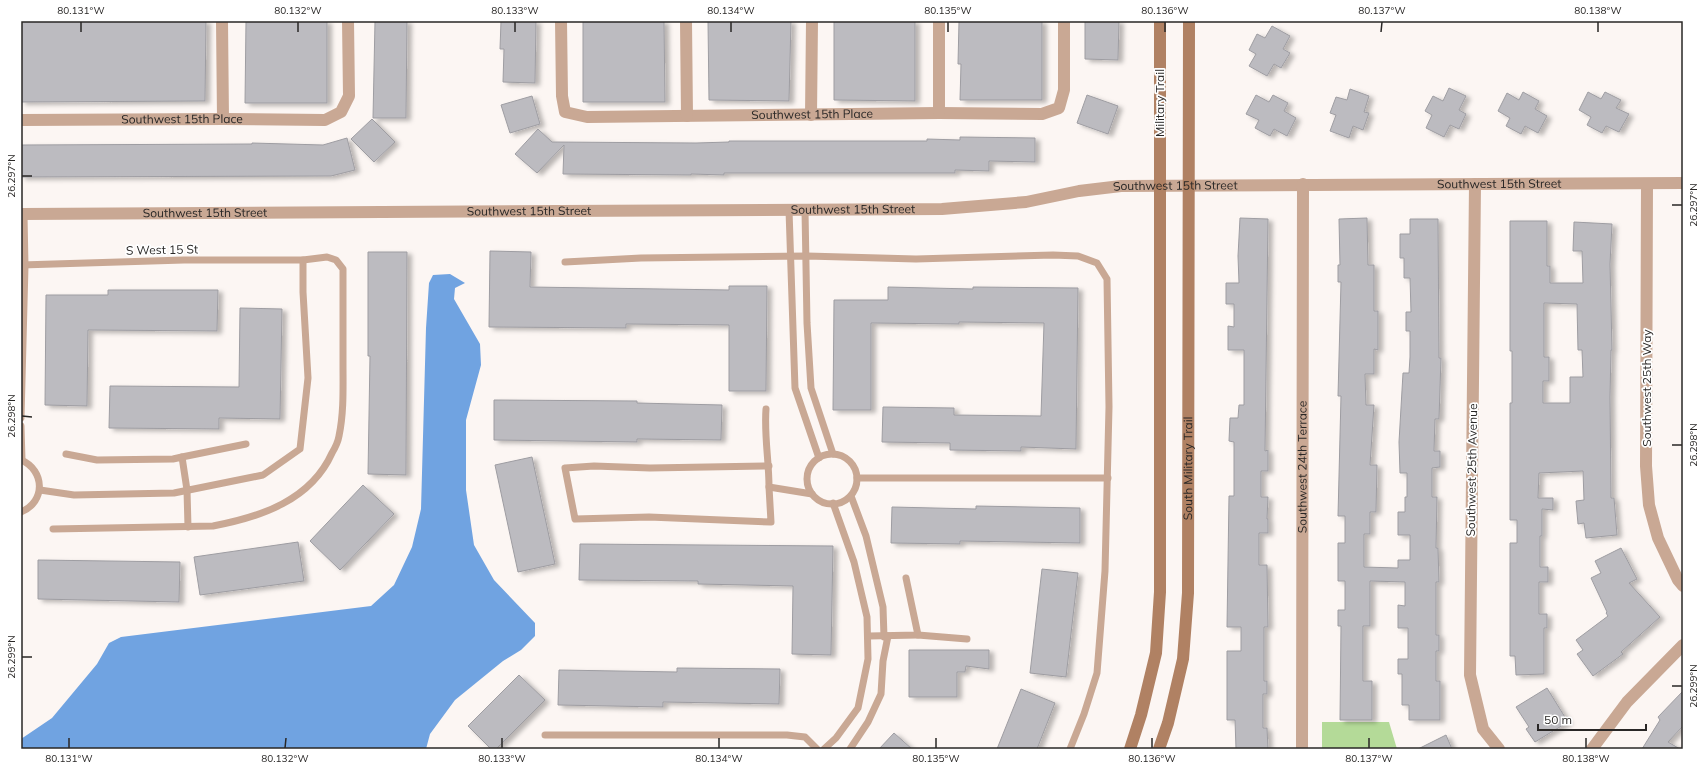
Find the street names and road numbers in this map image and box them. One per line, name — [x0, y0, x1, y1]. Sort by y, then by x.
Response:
street label: Military Trail — [1152, 69, 1167, 137]
street label: Southwest 15th Place — [751, 106, 873, 122]
street label: Southwest 15th Place — [121, 111, 243, 127]
street label: Southwest 15th Street — [1437, 176, 1562, 191]
street label: Southwest 15th Street — [1112, 177, 1238, 194]
street label: Southwest 15th Street — [791, 201, 915, 217]
street label: Southwest 15th Street — [467, 203, 591, 219]
street label: Southwest 15th Street — [143, 205, 267, 220]
street label: S West 15 St — [126, 241, 198, 258]
street label: Southwest 25th Way — [1639, 329, 1654, 447]
street label: Southwest 24th Terrace — [1294, 401, 1310, 533]
street label: Southwest 25th Avenue — [1463, 403, 1480, 537]
street label: South Military Trail — [1180, 417, 1195, 520]

